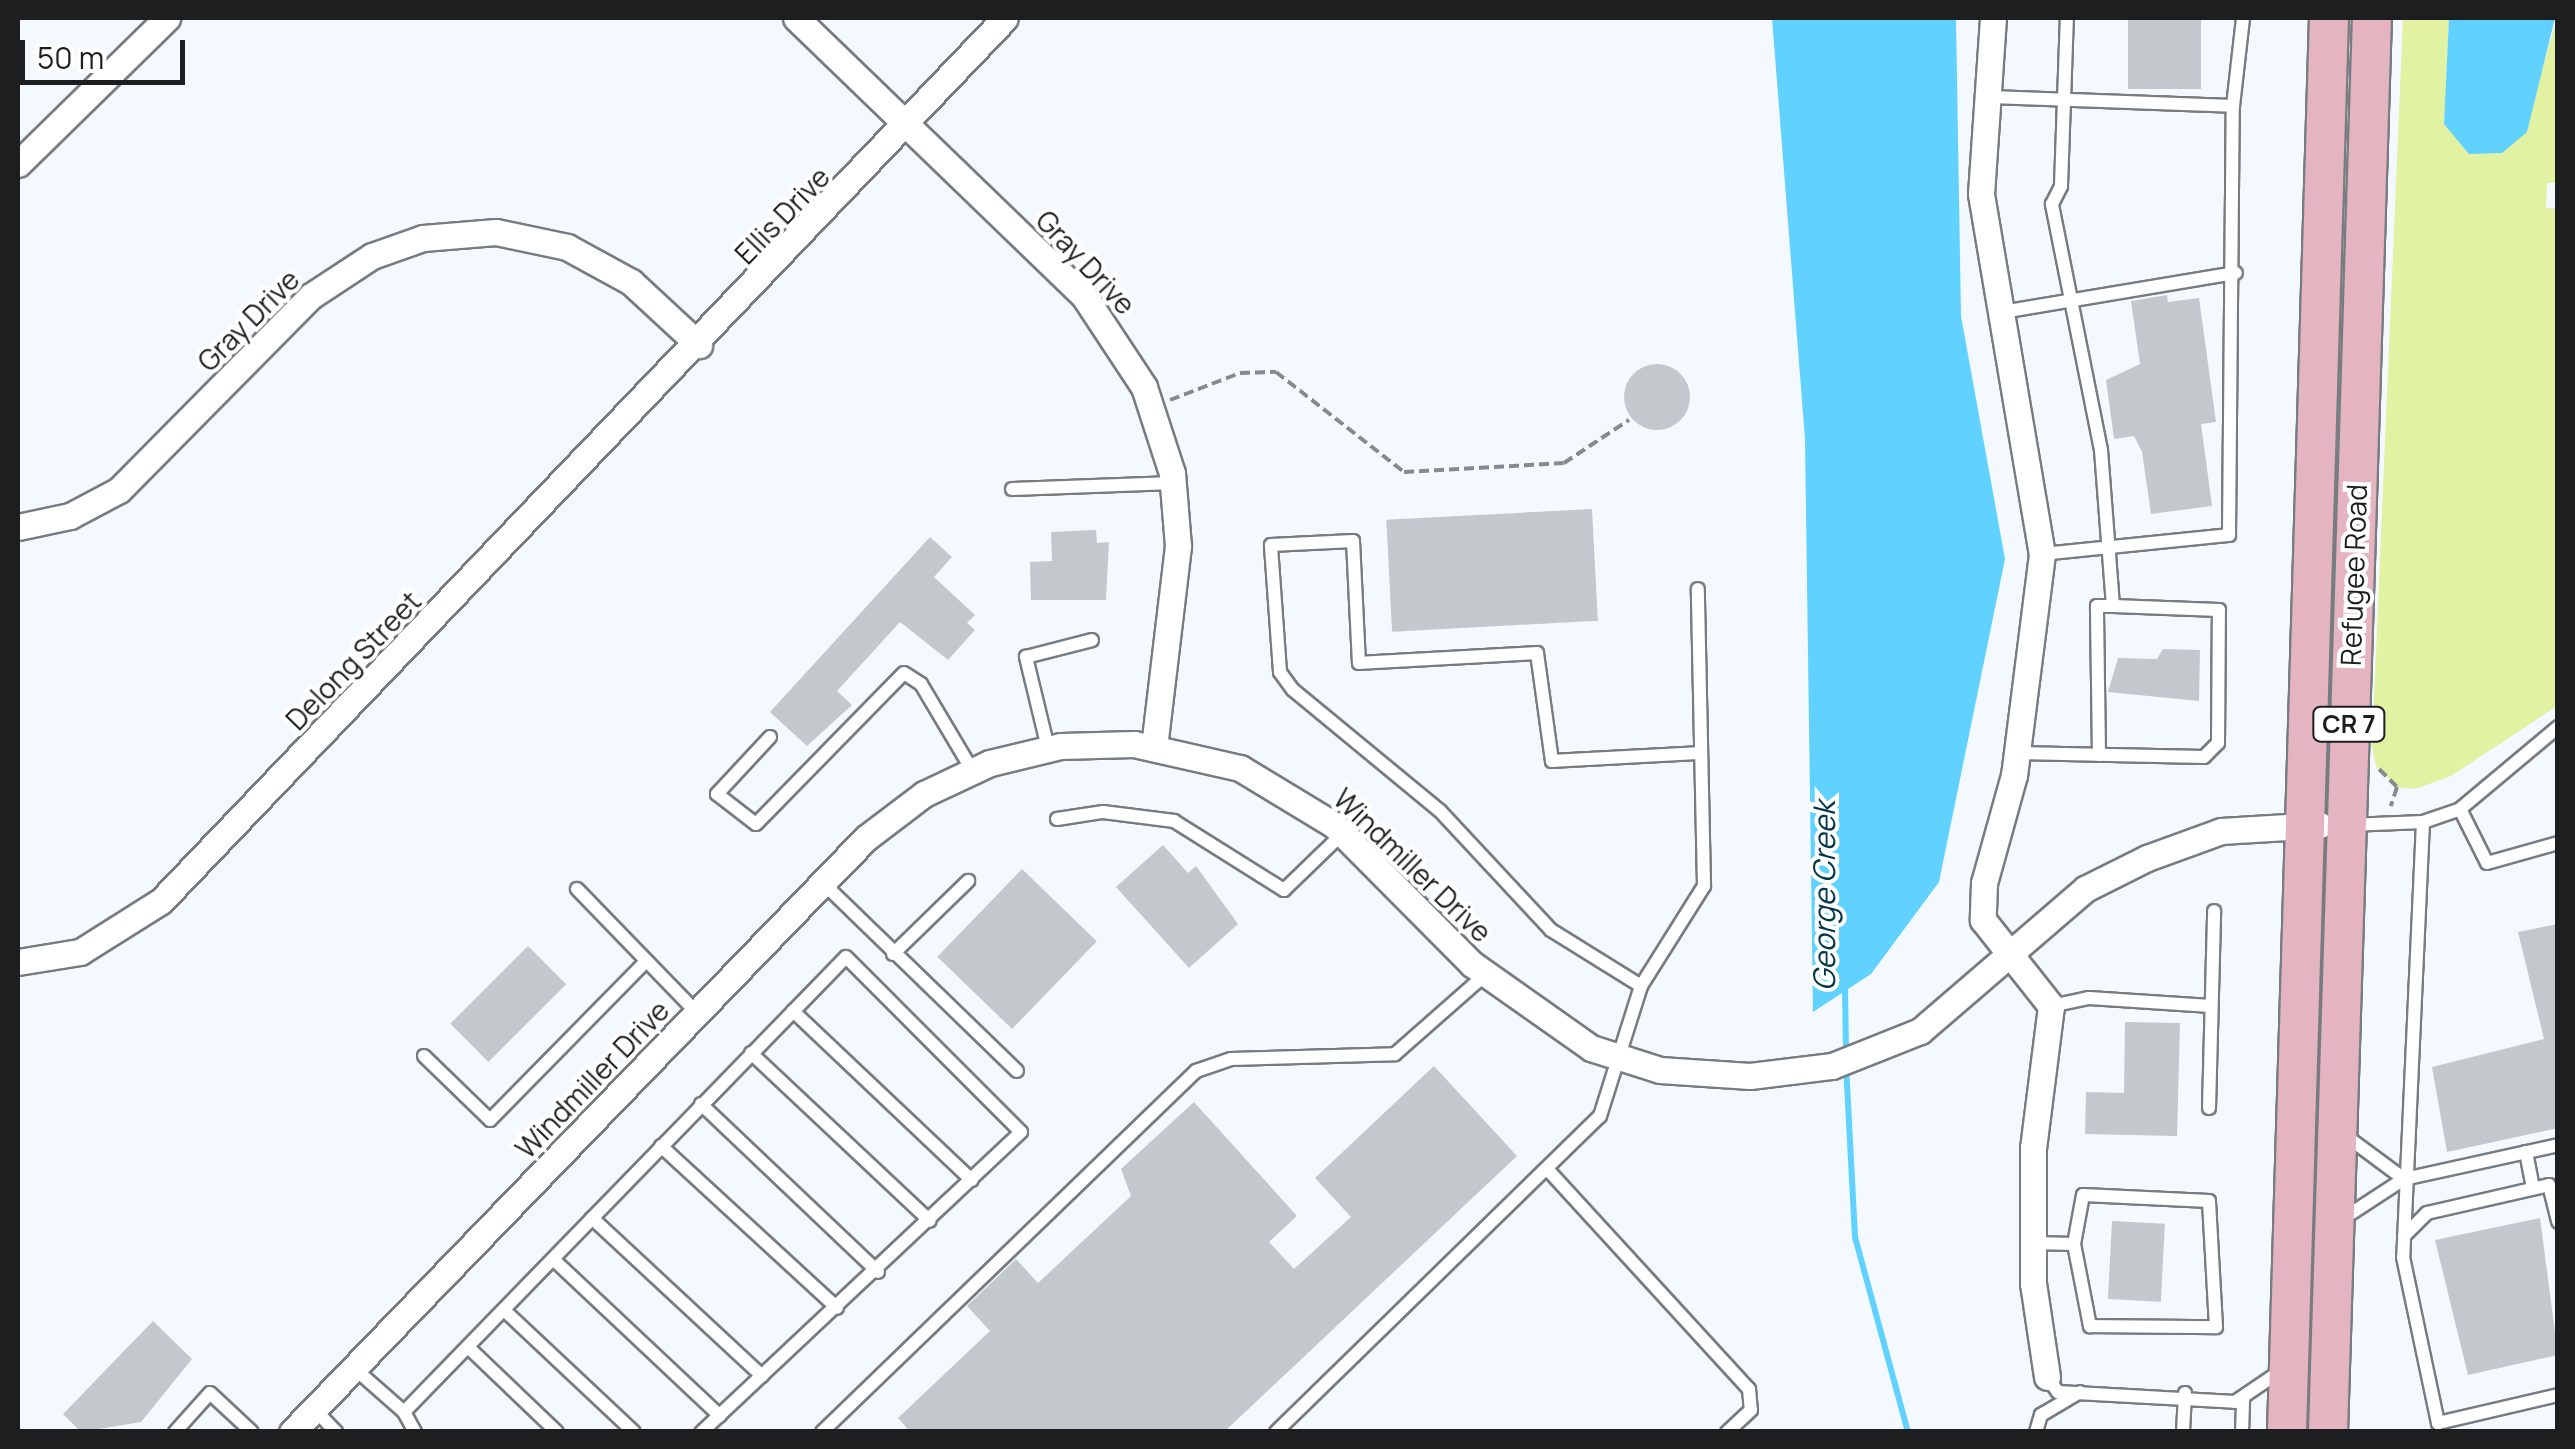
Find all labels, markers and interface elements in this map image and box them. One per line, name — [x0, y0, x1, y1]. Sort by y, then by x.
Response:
scale bar — [25, 20, 190, 82]
text: 50 m — [37, 37, 104, 78]
street label: Ellis Drive — [728, 160, 836, 270]
street label: Gray Drive — [1029, 203, 1143, 321]
street label: Gray Drive — [190, 262, 306, 378]
street label: Refugee Road — [2333, 484, 2373, 666]
street label: Delong Street — [279, 584, 427, 736]
road number: CR 7 — [2312, 704, 2386, 744]
street label: Windmiller Drive — [1327, 781, 1499, 949]
water label: George Creek — [1806, 801, 1842, 991]
street label: Windmiller Drive — [508, 993, 676, 1165]

